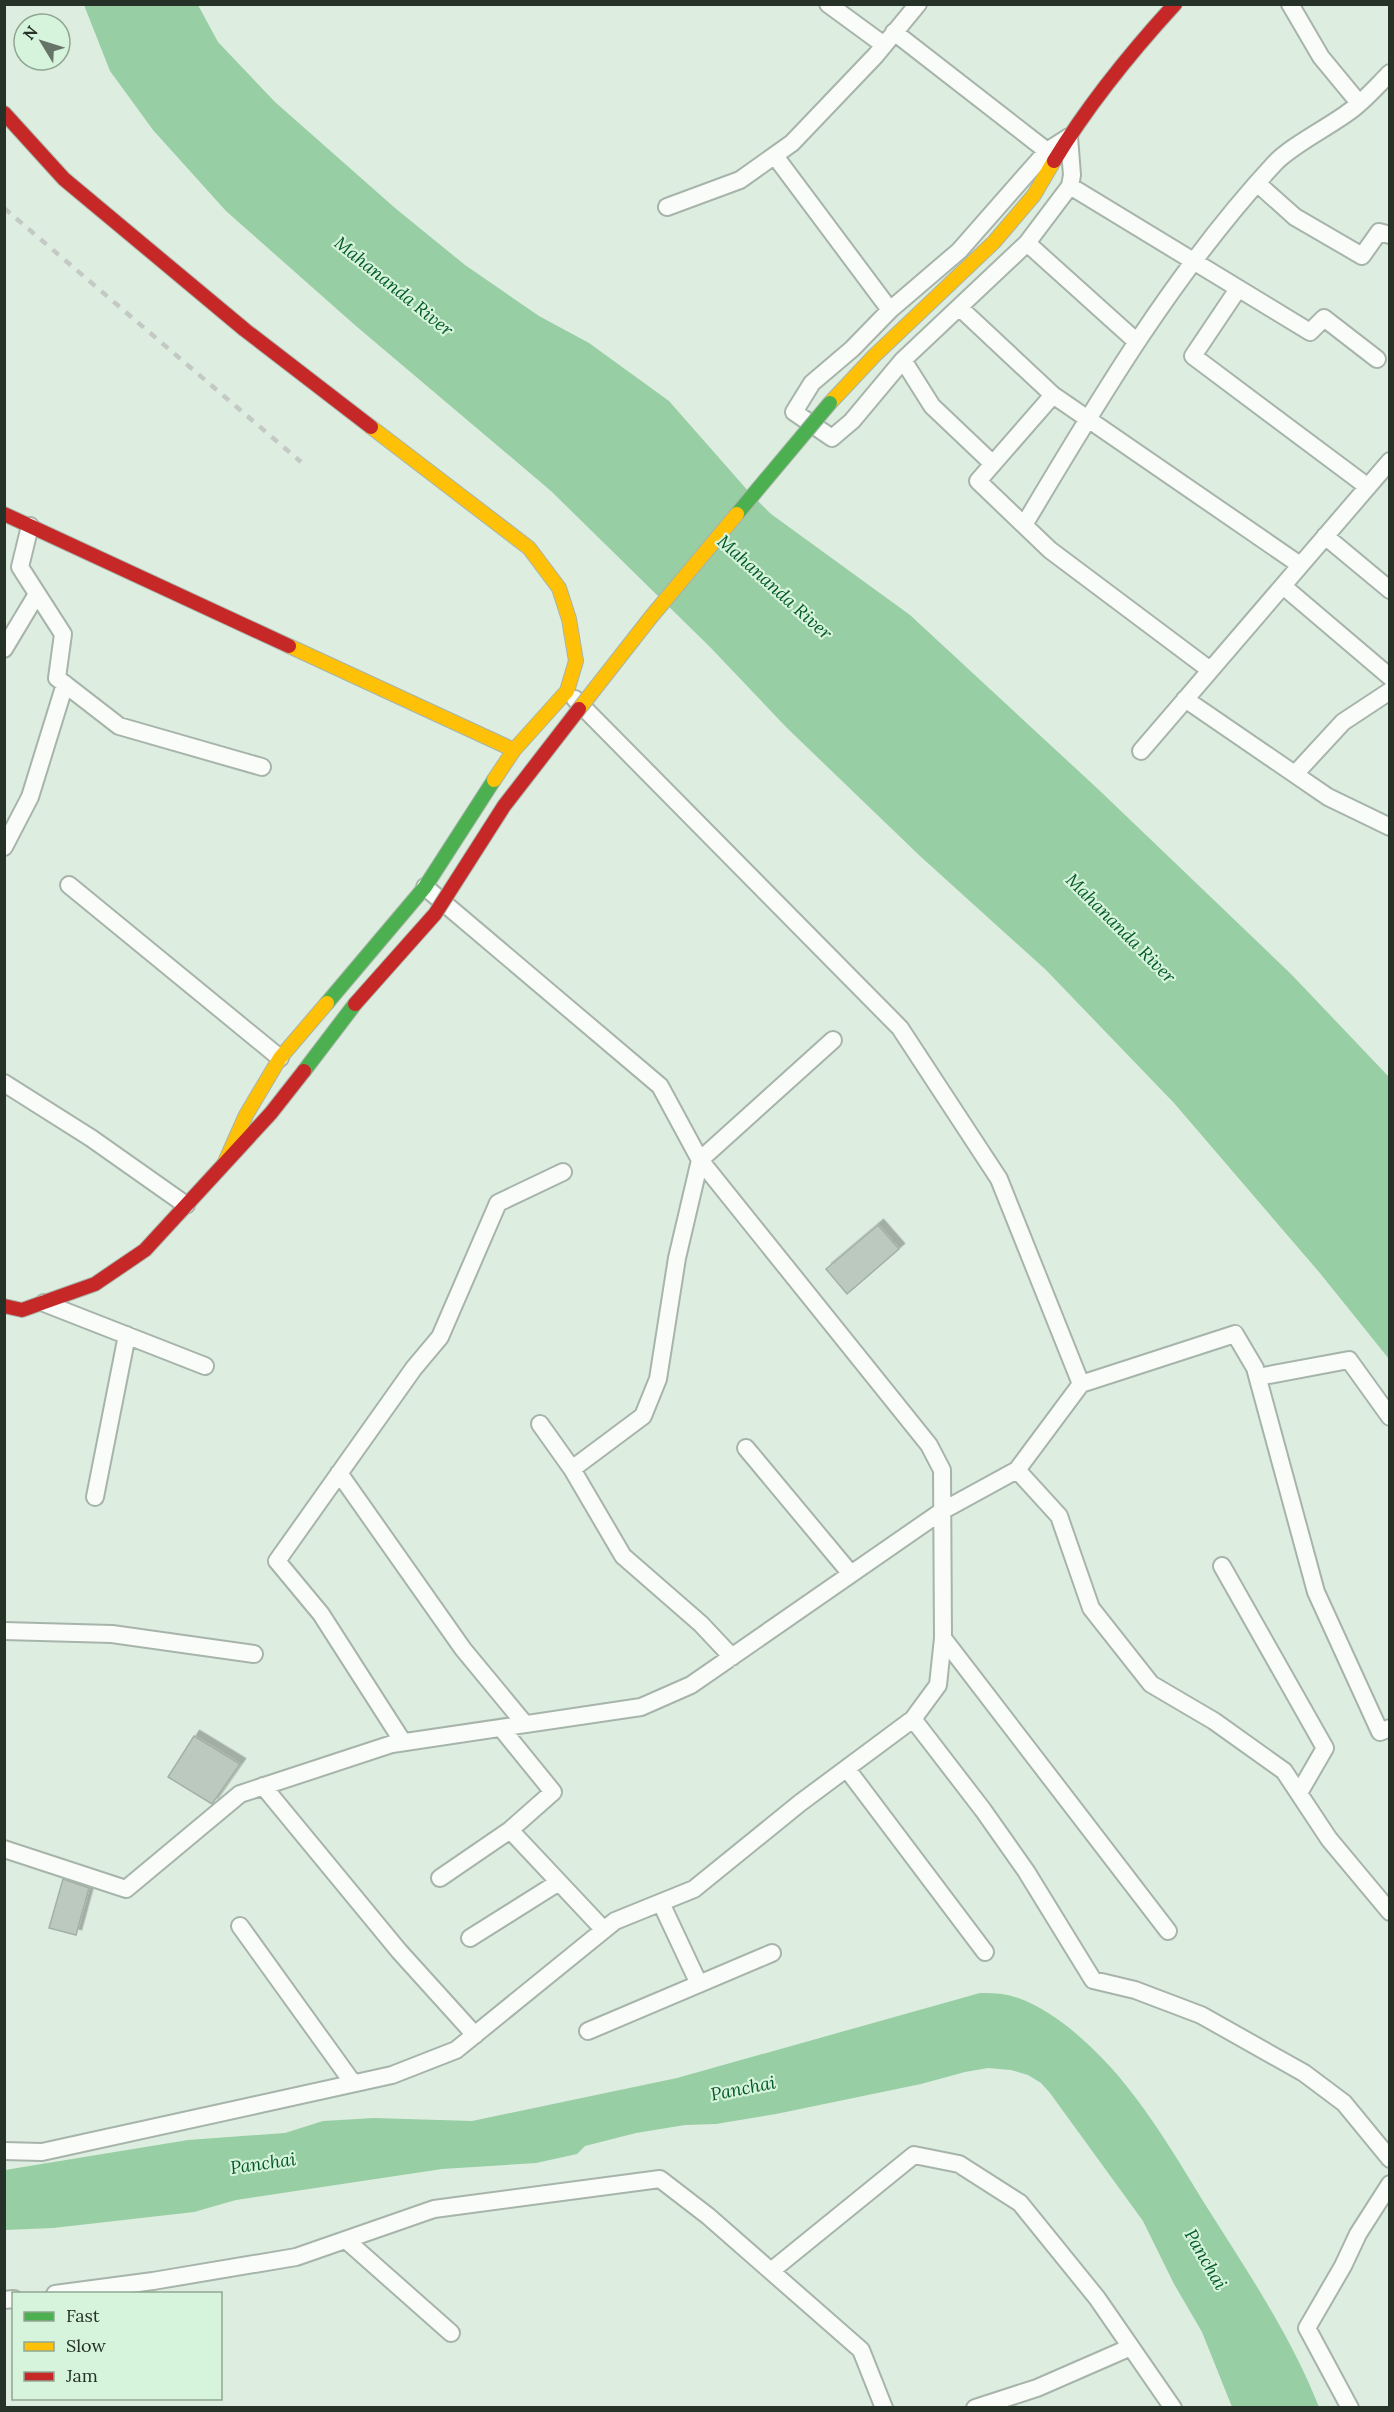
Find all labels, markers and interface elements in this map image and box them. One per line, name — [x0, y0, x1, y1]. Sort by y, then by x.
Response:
north arrow — [12, 12, 72, 72]
text: N — [18, 22, 42, 44]
water label: Mahananda River — [330, 231, 459, 341]
water label: Mahananda River — [713, 530, 838, 645]
water label: Mahananda River — [1061, 868, 1181, 988]
water label: Panchai — [708, 2070, 778, 2106]
water label: Panchai — [229, 2147, 297, 2179]
water label: Panchai — [1180, 2225, 1233, 2293]
legend — [12, 2292, 222, 2400]
text: Fast — [66, 2304, 100, 2327]
text: Slow — [66, 2334, 106, 2357]
text: Jam — [65, 2364, 98, 2387]

